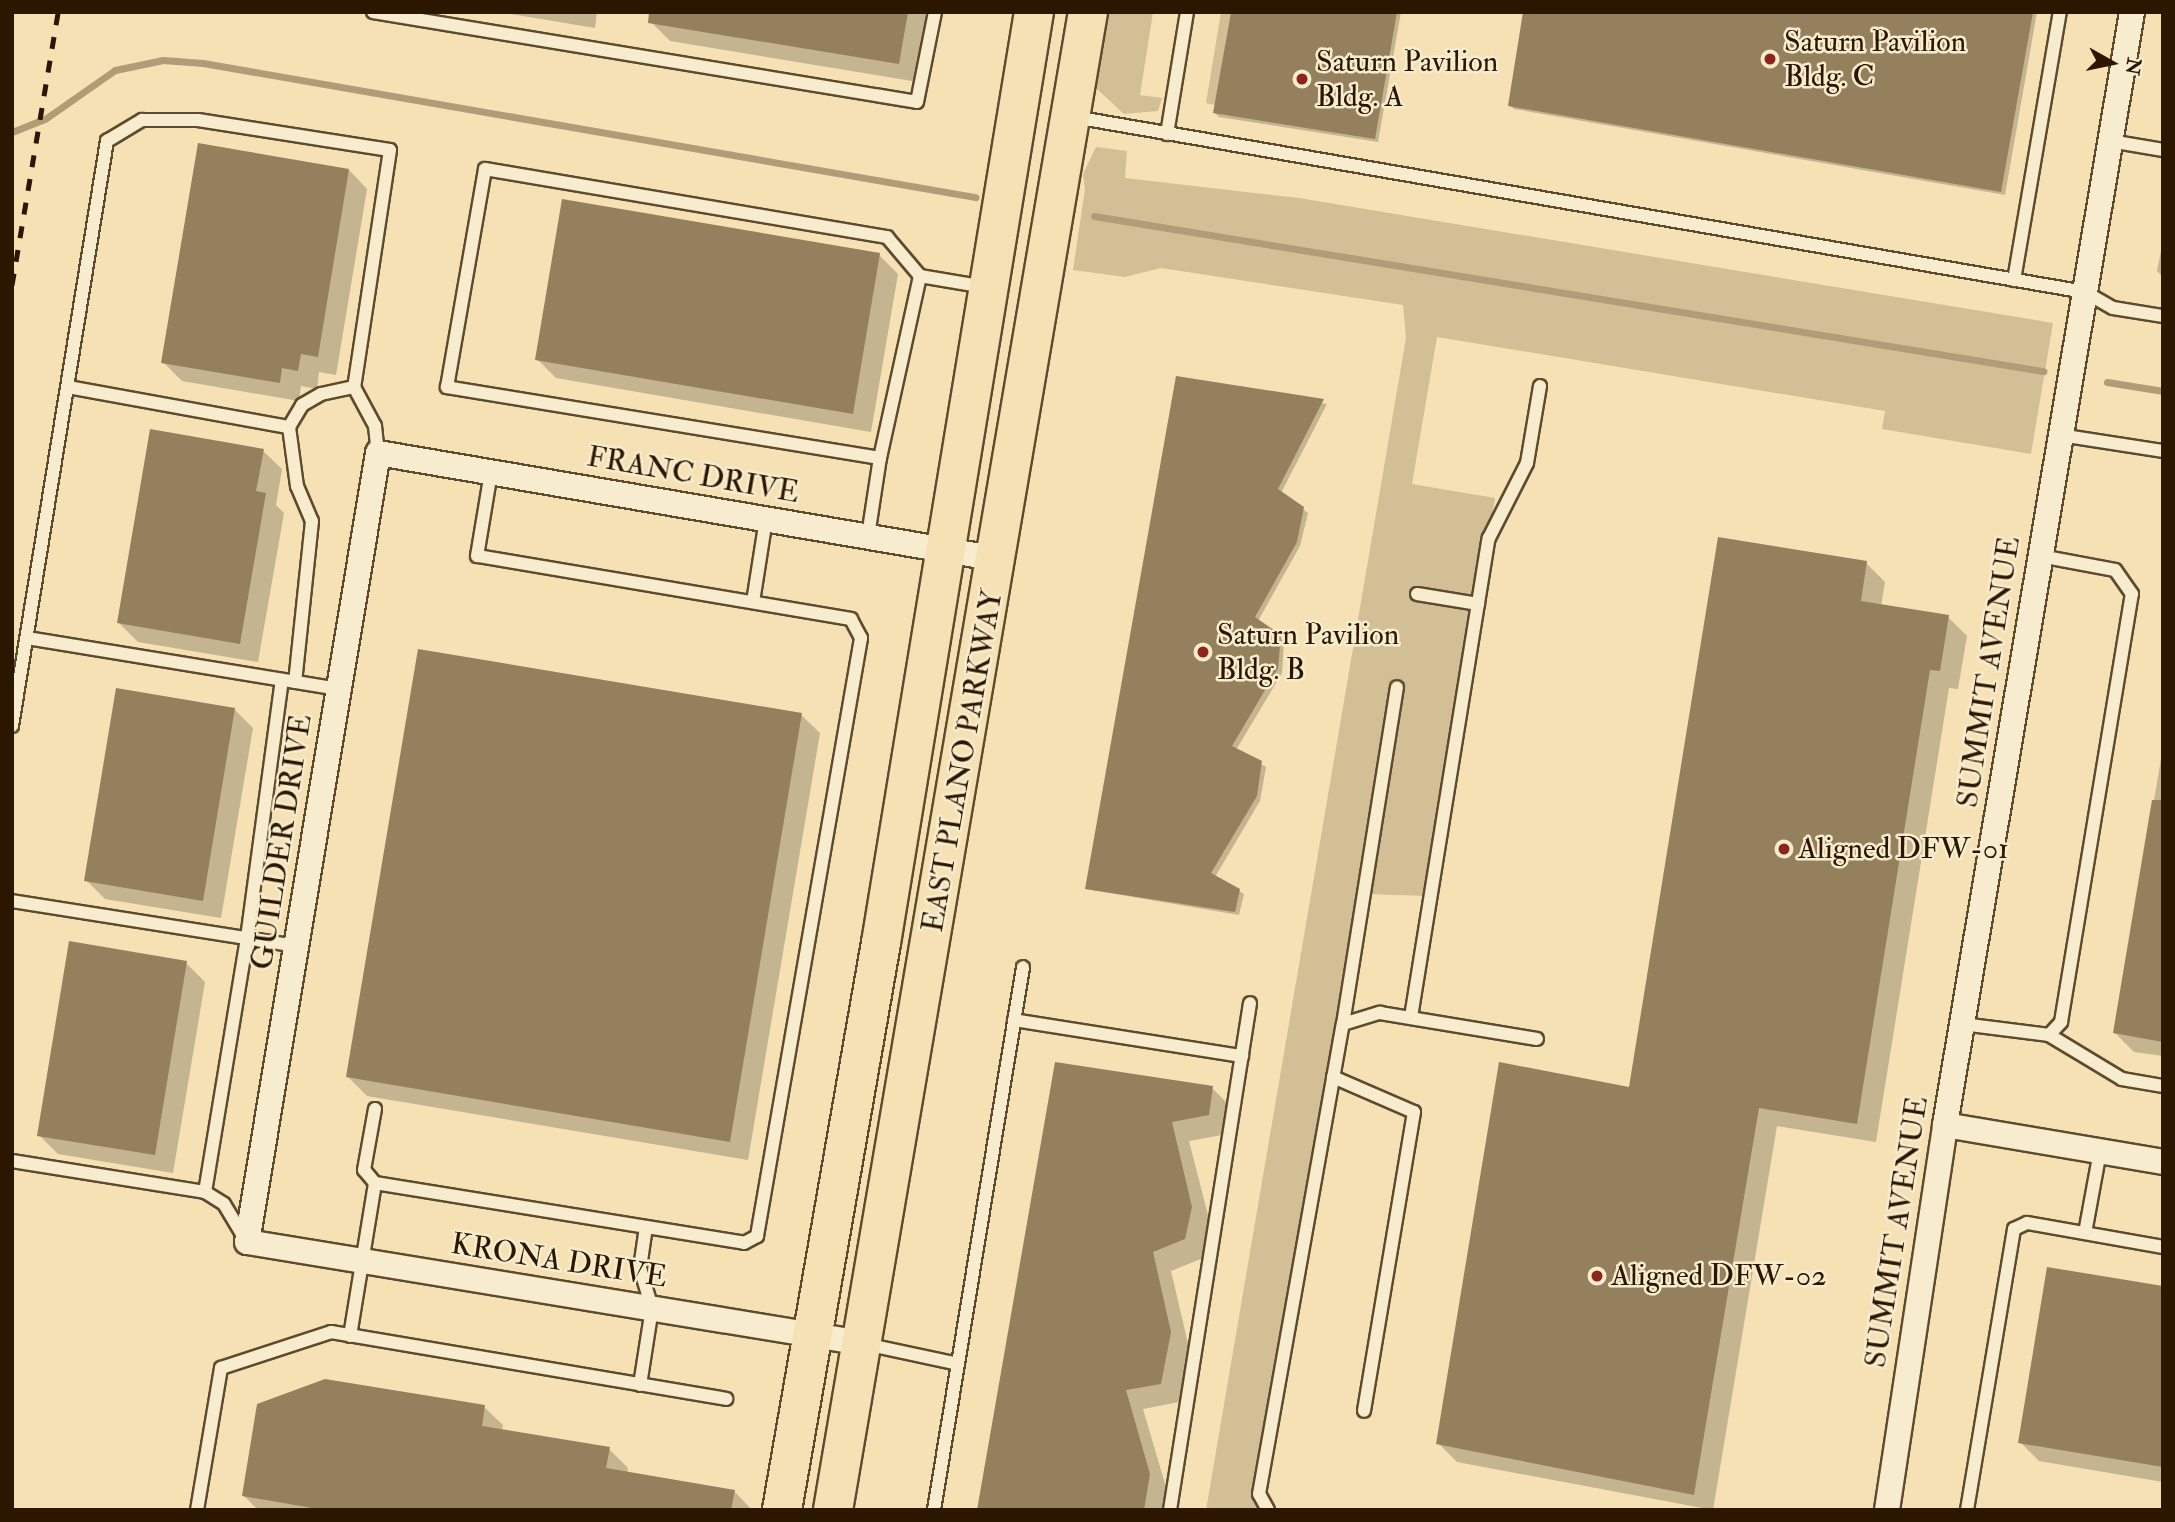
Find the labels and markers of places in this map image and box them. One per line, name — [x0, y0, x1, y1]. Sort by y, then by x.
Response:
place label: Saturn Pavilion Bldg. C — [1784, 24, 1966, 94]
place label: Saturn Pavilion Bldg. A — [1316, 44, 1498, 114]
marker: Saturn Pavilion Bldg. C — [1762, 51, 1778, 67]
marker: Saturn Pavilion Bldg. A — [1294, 71, 1310, 87]
place label: Saturn Pavilion Bldg. B — [1217, 617, 1399, 688]
marker: Saturn Pavilion Bldg. B — [1195, 644, 1211, 660]
place label: Aligned DFW-01 — [1798, 831, 2009, 867]
marker: Aligned DFW-01 — [1776, 841, 1792, 857]
place label: Aligned DFW-02 — [1611, 1258, 1826, 1294]
marker: Aligned DFW-02 — [1589, 1268, 1605, 1284]

